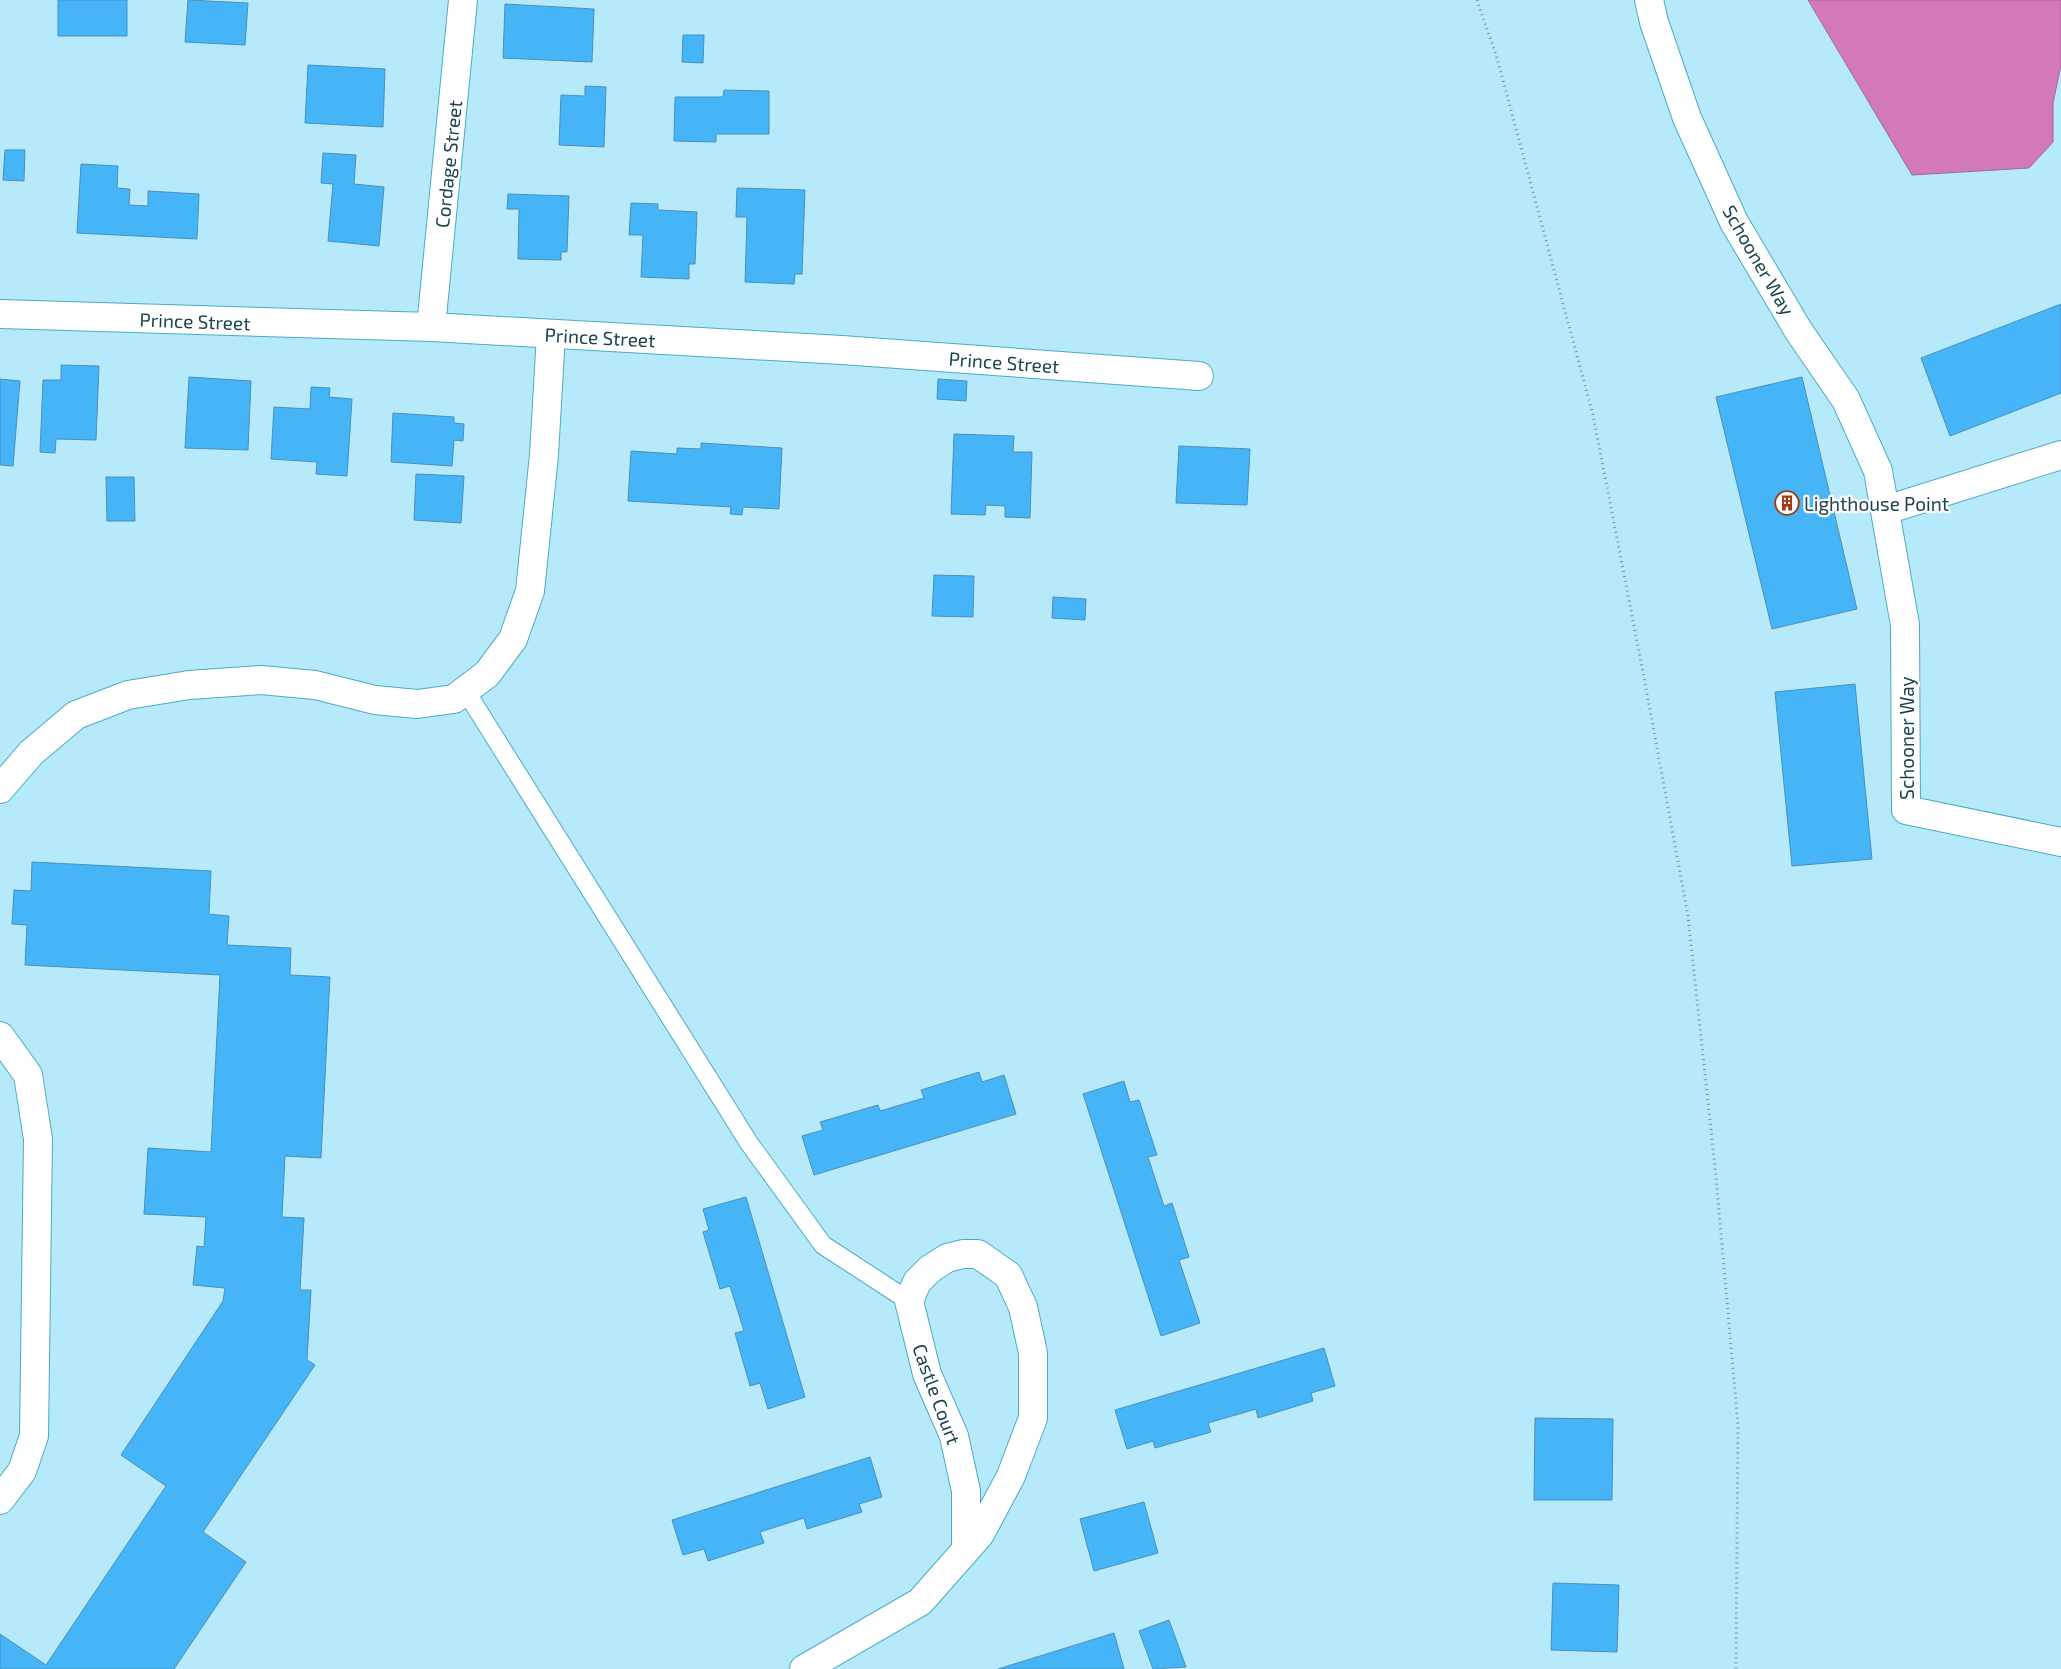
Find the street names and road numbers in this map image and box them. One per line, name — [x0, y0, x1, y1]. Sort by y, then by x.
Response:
street label: Cordage Street — [430, 99, 466, 229]
street label: Schooner Way — [1718, 201, 1800, 319]
street label: Prince Street — [139, 308, 251, 334]
street label: Prince Street — [544, 323, 656, 351]
street label: Prince Street — [948, 347, 1060, 377]
street label: Schooner Way — [1895, 676, 1918, 800]
street label: Castle Court — [908, 1340, 966, 1448]

